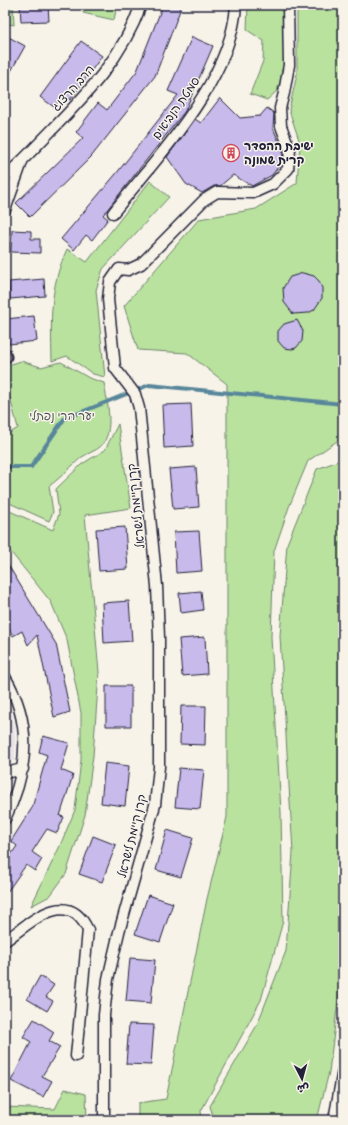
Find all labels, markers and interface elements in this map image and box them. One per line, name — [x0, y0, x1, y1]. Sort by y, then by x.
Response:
street label: הרב הרצוג — [47, 61, 98, 115]
street label: סמטת הנביאים — [148, 73, 204, 143]
place label: ישיבת ההסדר קרית שמונה — [244, 137, 314, 168]
building icon: ישיבת ההסדר קרית שמונה — [221, 143, 241, 163]
park label: יער הרי נפתלי — [29, 407, 95, 424]
street label: קרן קיימת לישראל — [123, 463, 148, 550]
street label: קרן קיימת לישראל — [113, 792, 150, 879]
north arrow — [282, 1059, 322, 1099]
text: ش — [296, 1081, 310, 1097]

